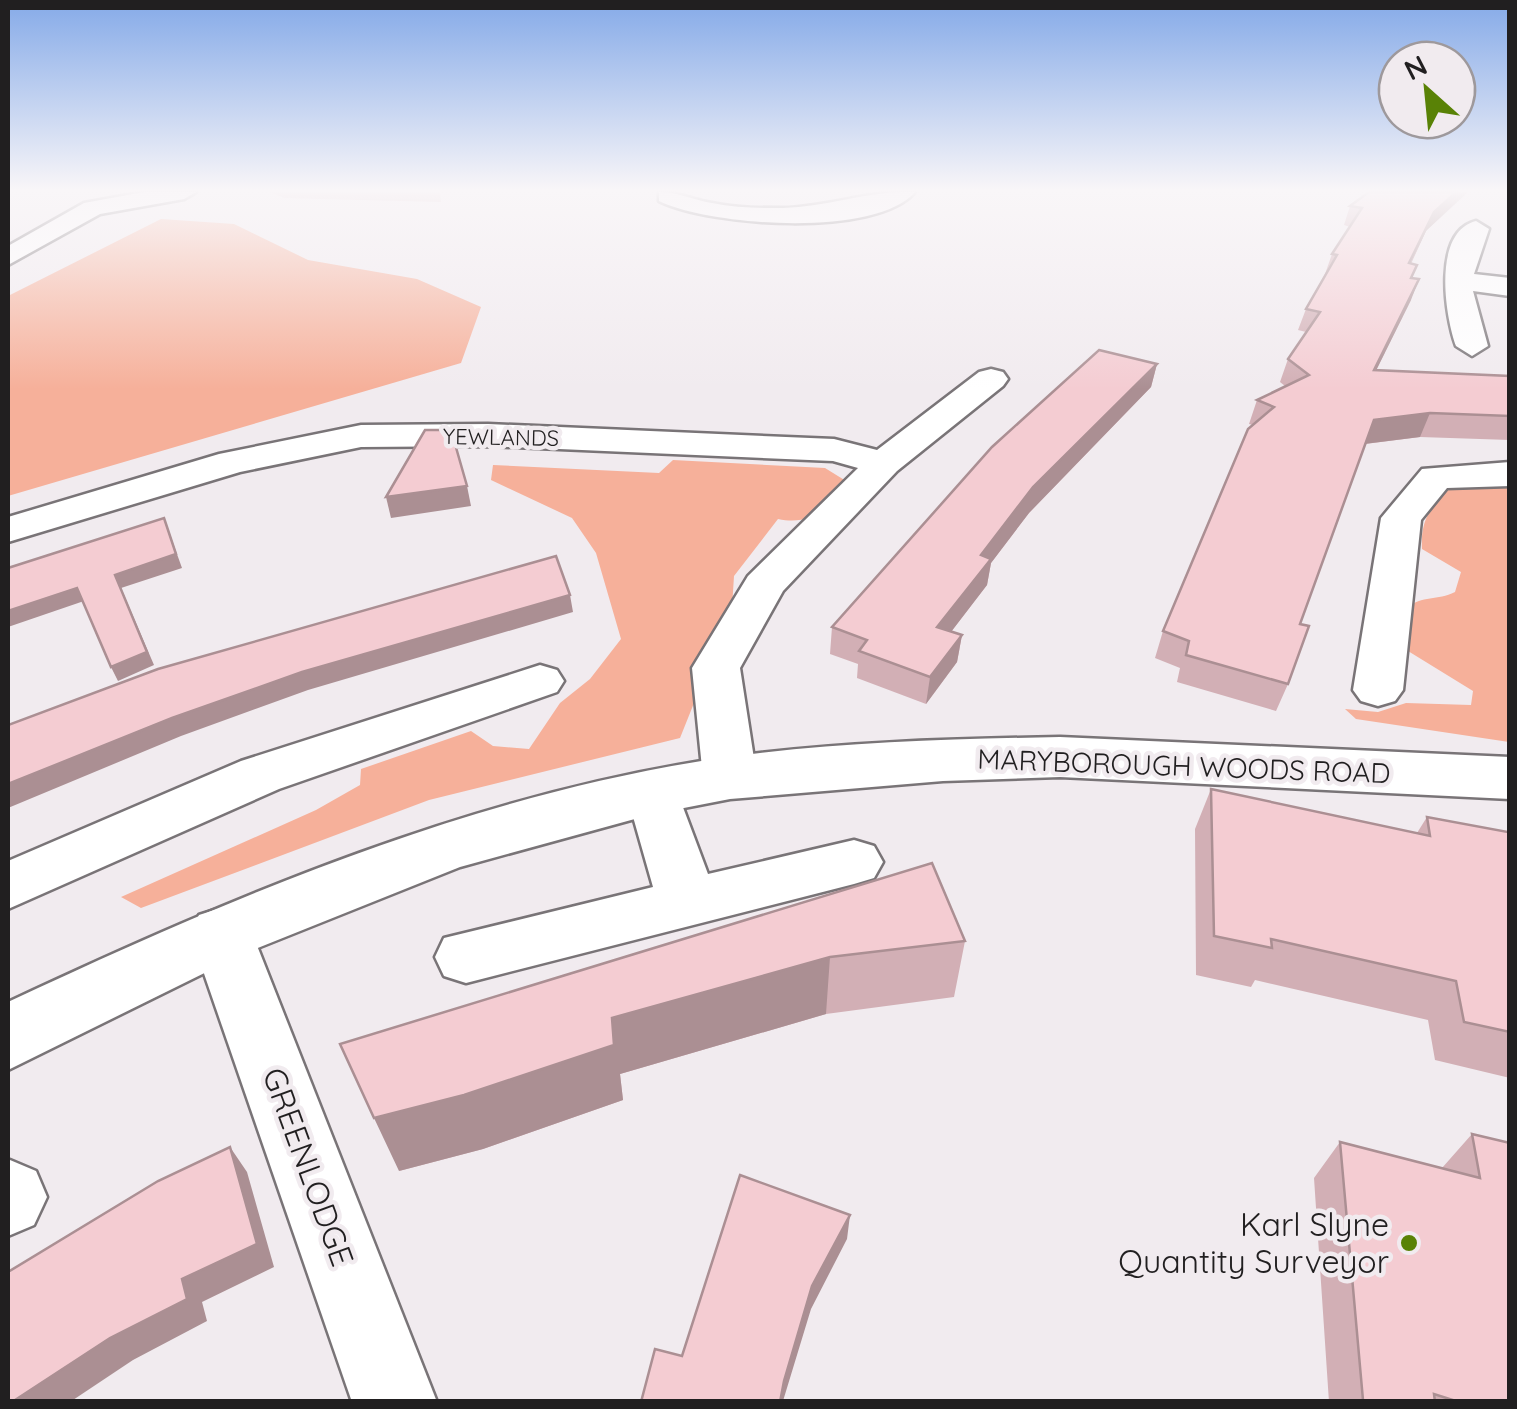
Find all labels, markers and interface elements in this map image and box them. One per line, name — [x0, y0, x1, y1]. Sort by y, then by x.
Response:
north arrow — [1377, 40, 1477, 140]
text: N — [1398, 47, 1433, 88]
street label: YEWLANDS — [443, 422, 559, 452]
street label: MARYBOROUGH WOODS ROAD — [977, 741, 1391, 790]
street label: GREENLODGE — [255, 1062, 363, 1271]
place label: Karl Slyne Quantity Surveyor — [1118, 1204, 1389, 1281]
marker: Karl Slyne Quantity Surveyor — [1398, 1232, 1420, 1254]

